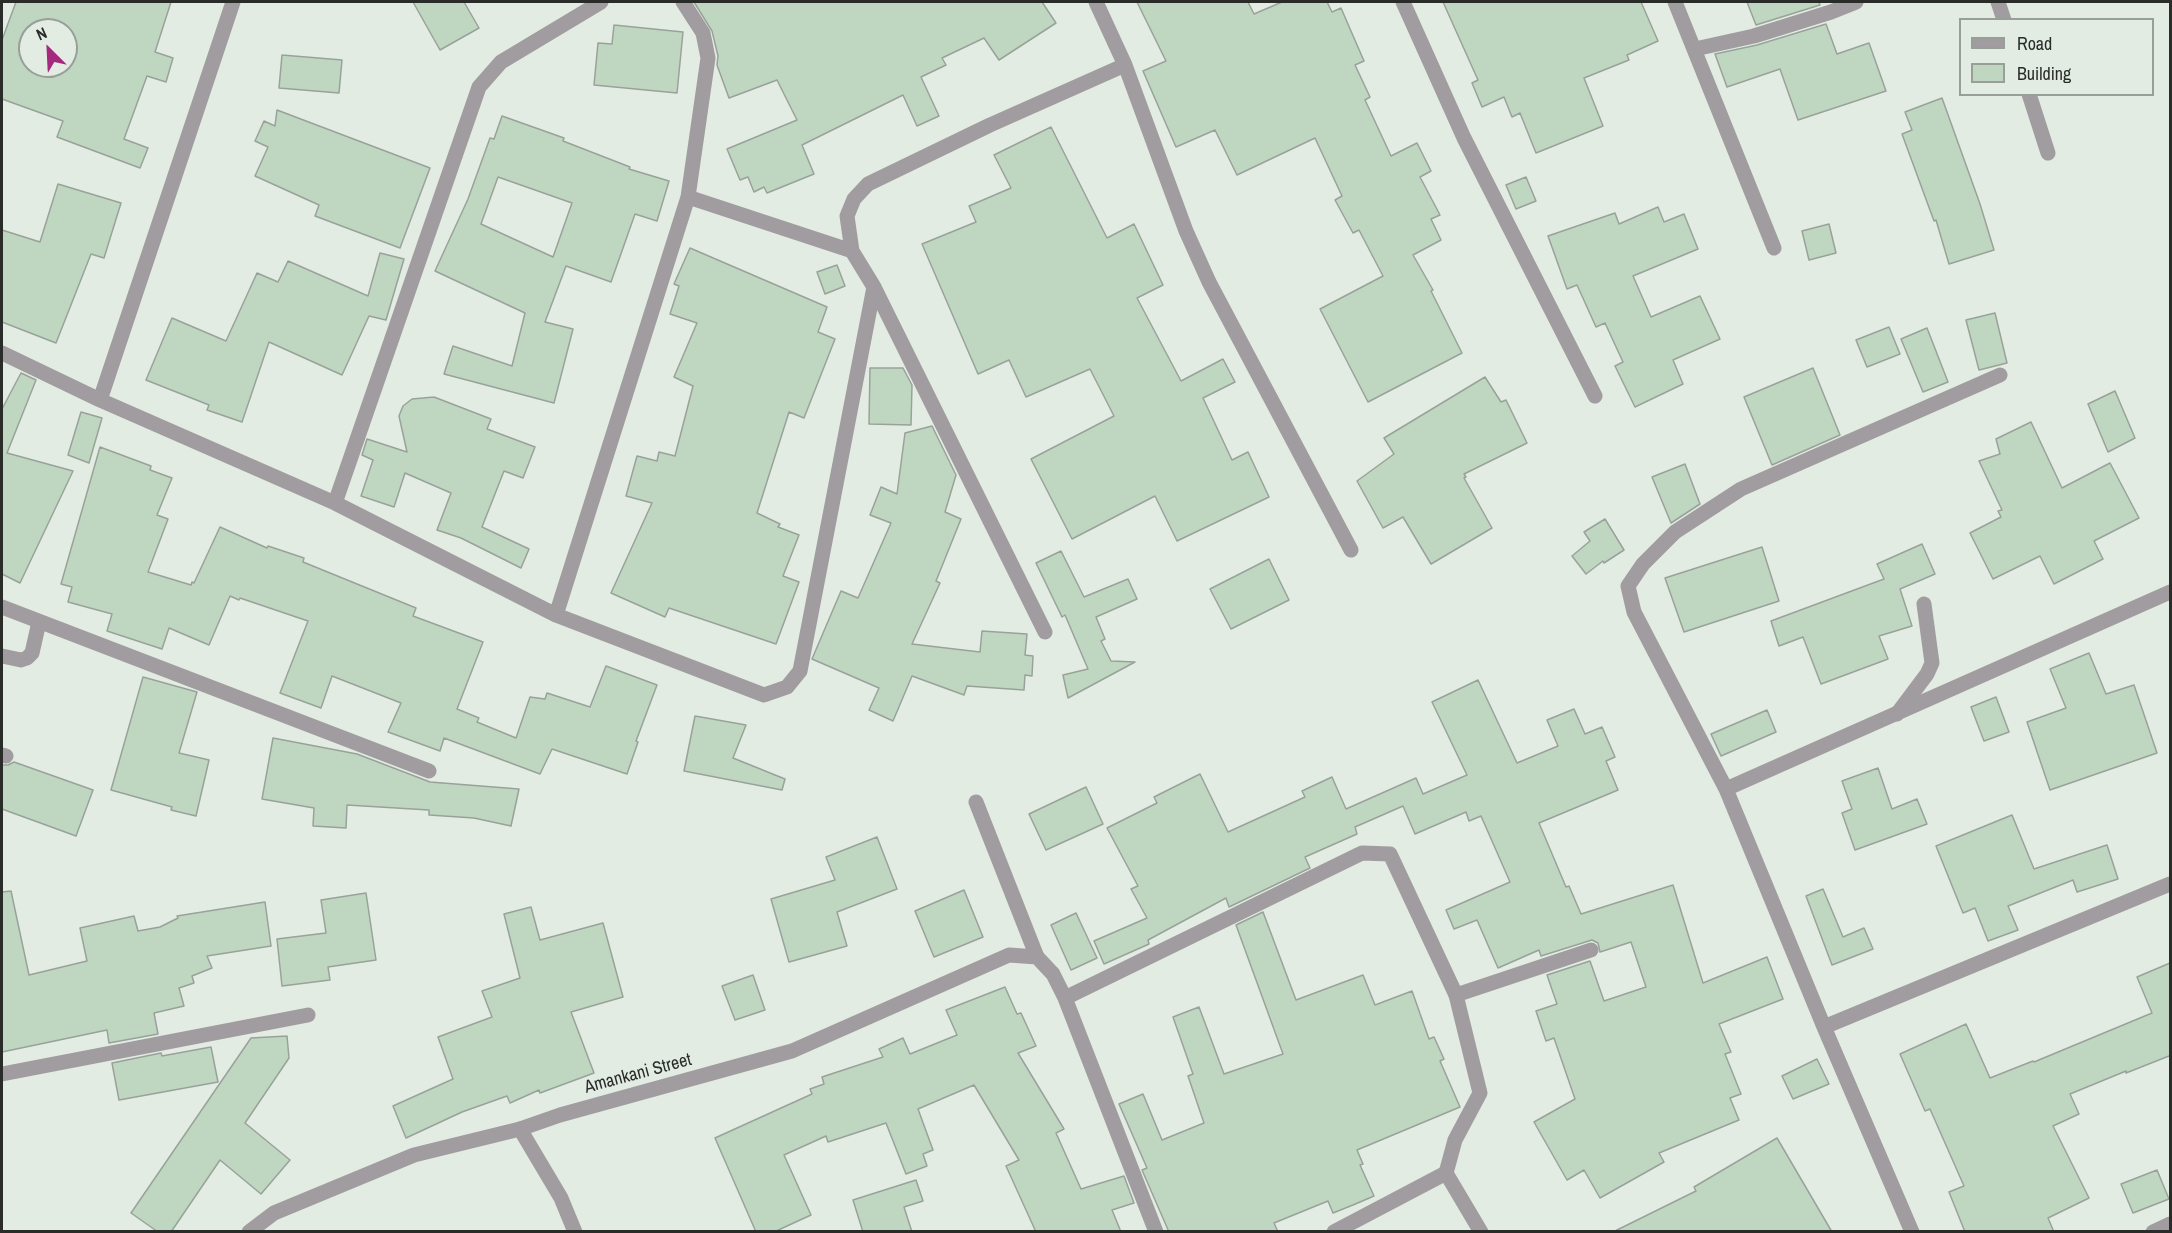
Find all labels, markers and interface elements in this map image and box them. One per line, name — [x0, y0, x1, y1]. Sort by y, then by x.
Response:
north arrow — [18, 18, 78, 78]
legend — [1959, 18, 2154, 96]
text: N — [33, 21, 50, 45]
text: Road — [2017, 31, 2052, 56]
text: Building — [2017, 61, 2071, 86]
street label: Amankani Street — [582, 1049, 694, 1099]

